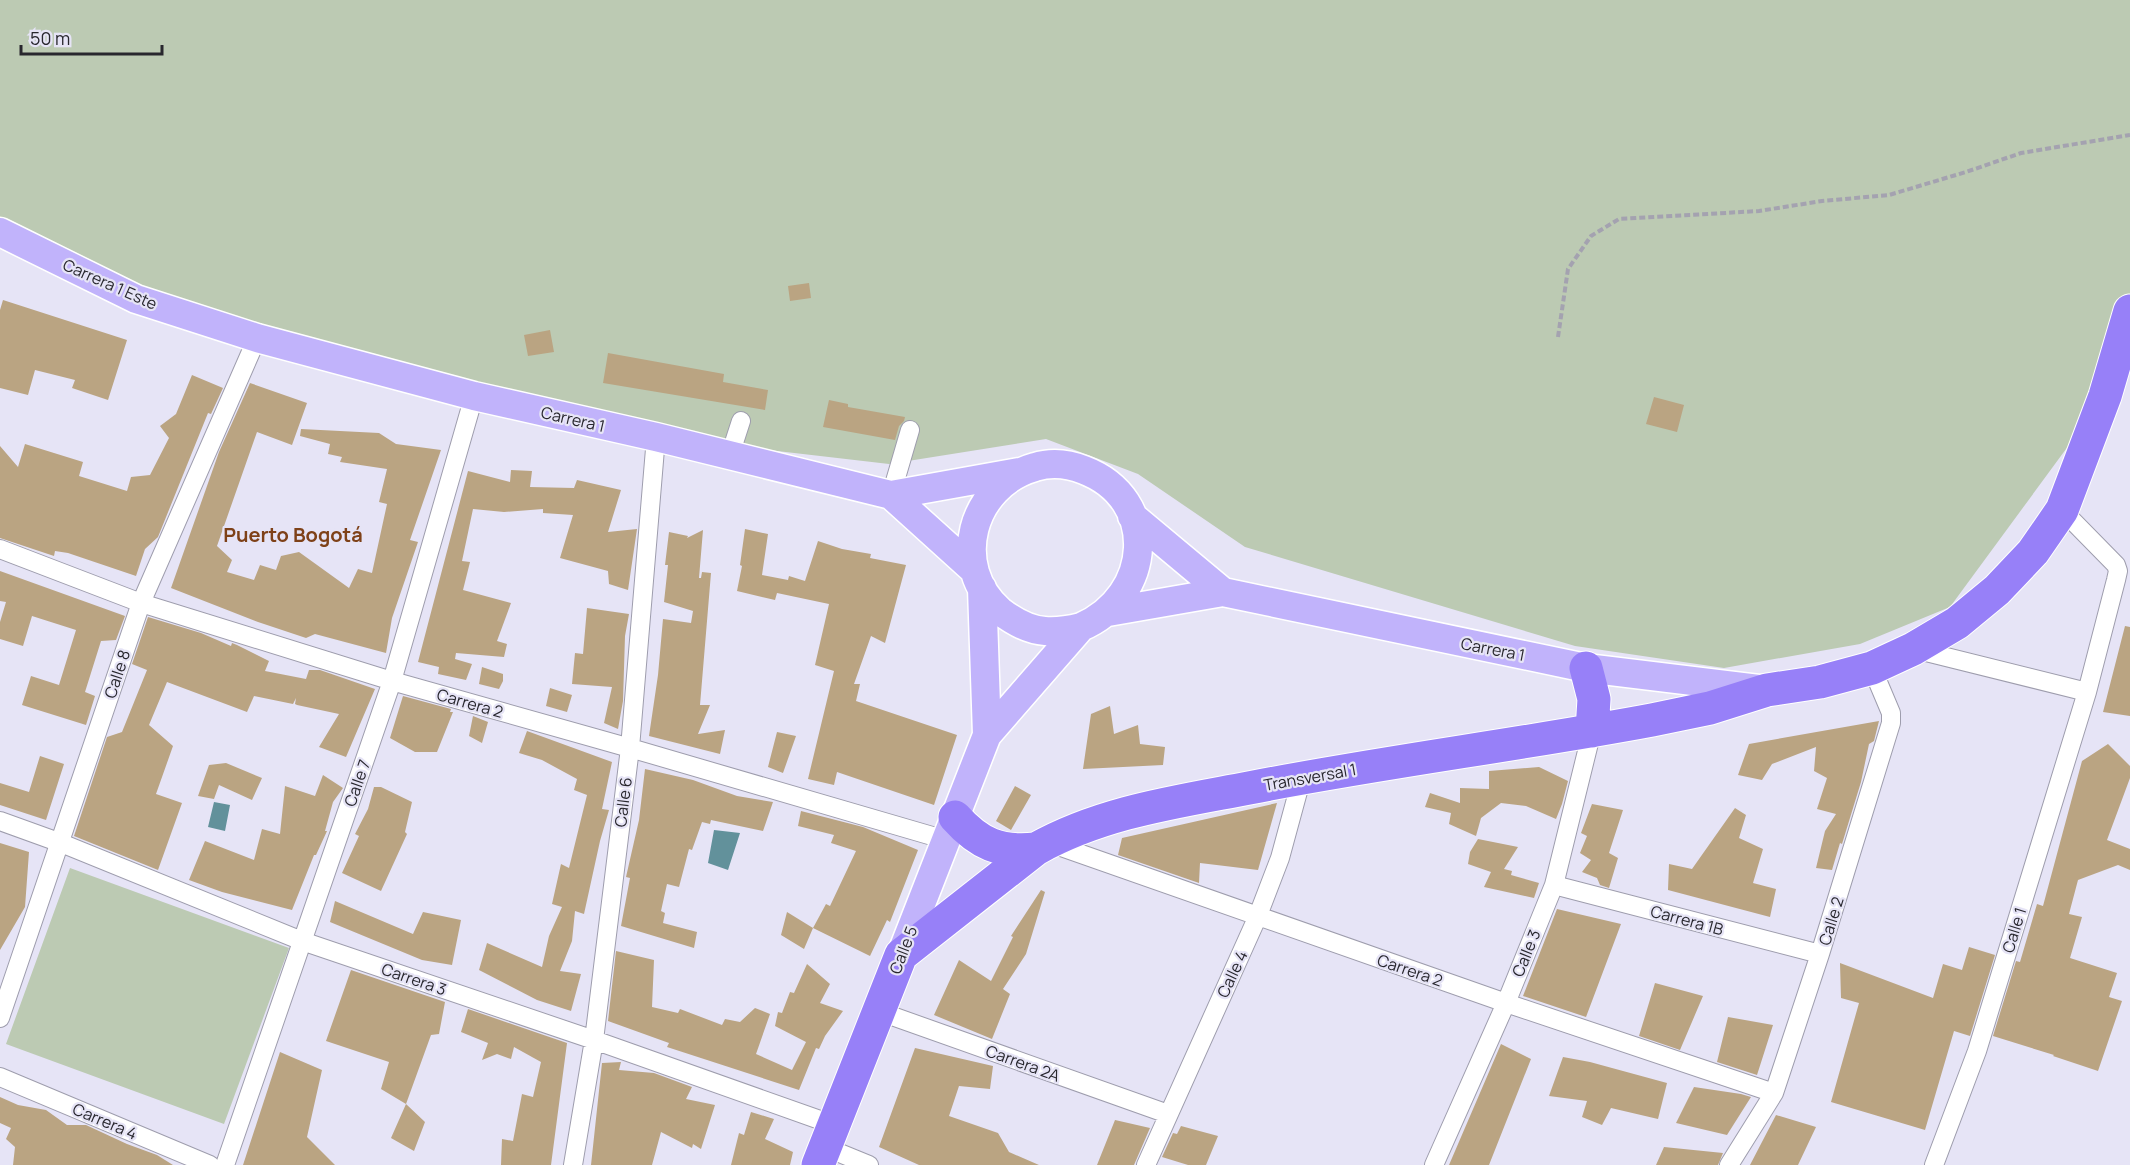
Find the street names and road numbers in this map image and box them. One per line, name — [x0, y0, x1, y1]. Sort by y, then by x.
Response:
street label: Carrera 1 Este — [59, 253, 161, 315]
street label: Carrera 1 — [539, 401, 607, 437]
street label: Carrera 1 — [1459, 632, 1527, 666]
street label: Calle 8 — [99, 647, 135, 701]
street label: Carrera 2 — [434, 683, 506, 723]
street label: Calle 7 — [339, 757, 375, 809]
street label: Transversal 1 — [1262, 758, 1358, 796]
street label: Calle 6 — [609, 776, 637, 828]
street label: Calle 2 — [1813, 894, 1849, 948]
street label: Carrera 1B — [1648, 900, 1726, 940]
street label: Calle 1 — [1997, 904, 2031, 956]
street label: Calle 5 — [884, 923, 922, 977]
street label: Calle 3 — [1507, 926, 1545, 980]
street label: Calle 4 — [1212, 947, 1252, 1001]
street label: Carrera 2 — [1374, 949, 1446, 991]
street label: Carrera 3 — [379, 958, 449, 1000]
street label: Carrera 2A — [983, 1039, 1063, 1087]
street label: Carrera 4 — [69, 1098, 141, 1144]

